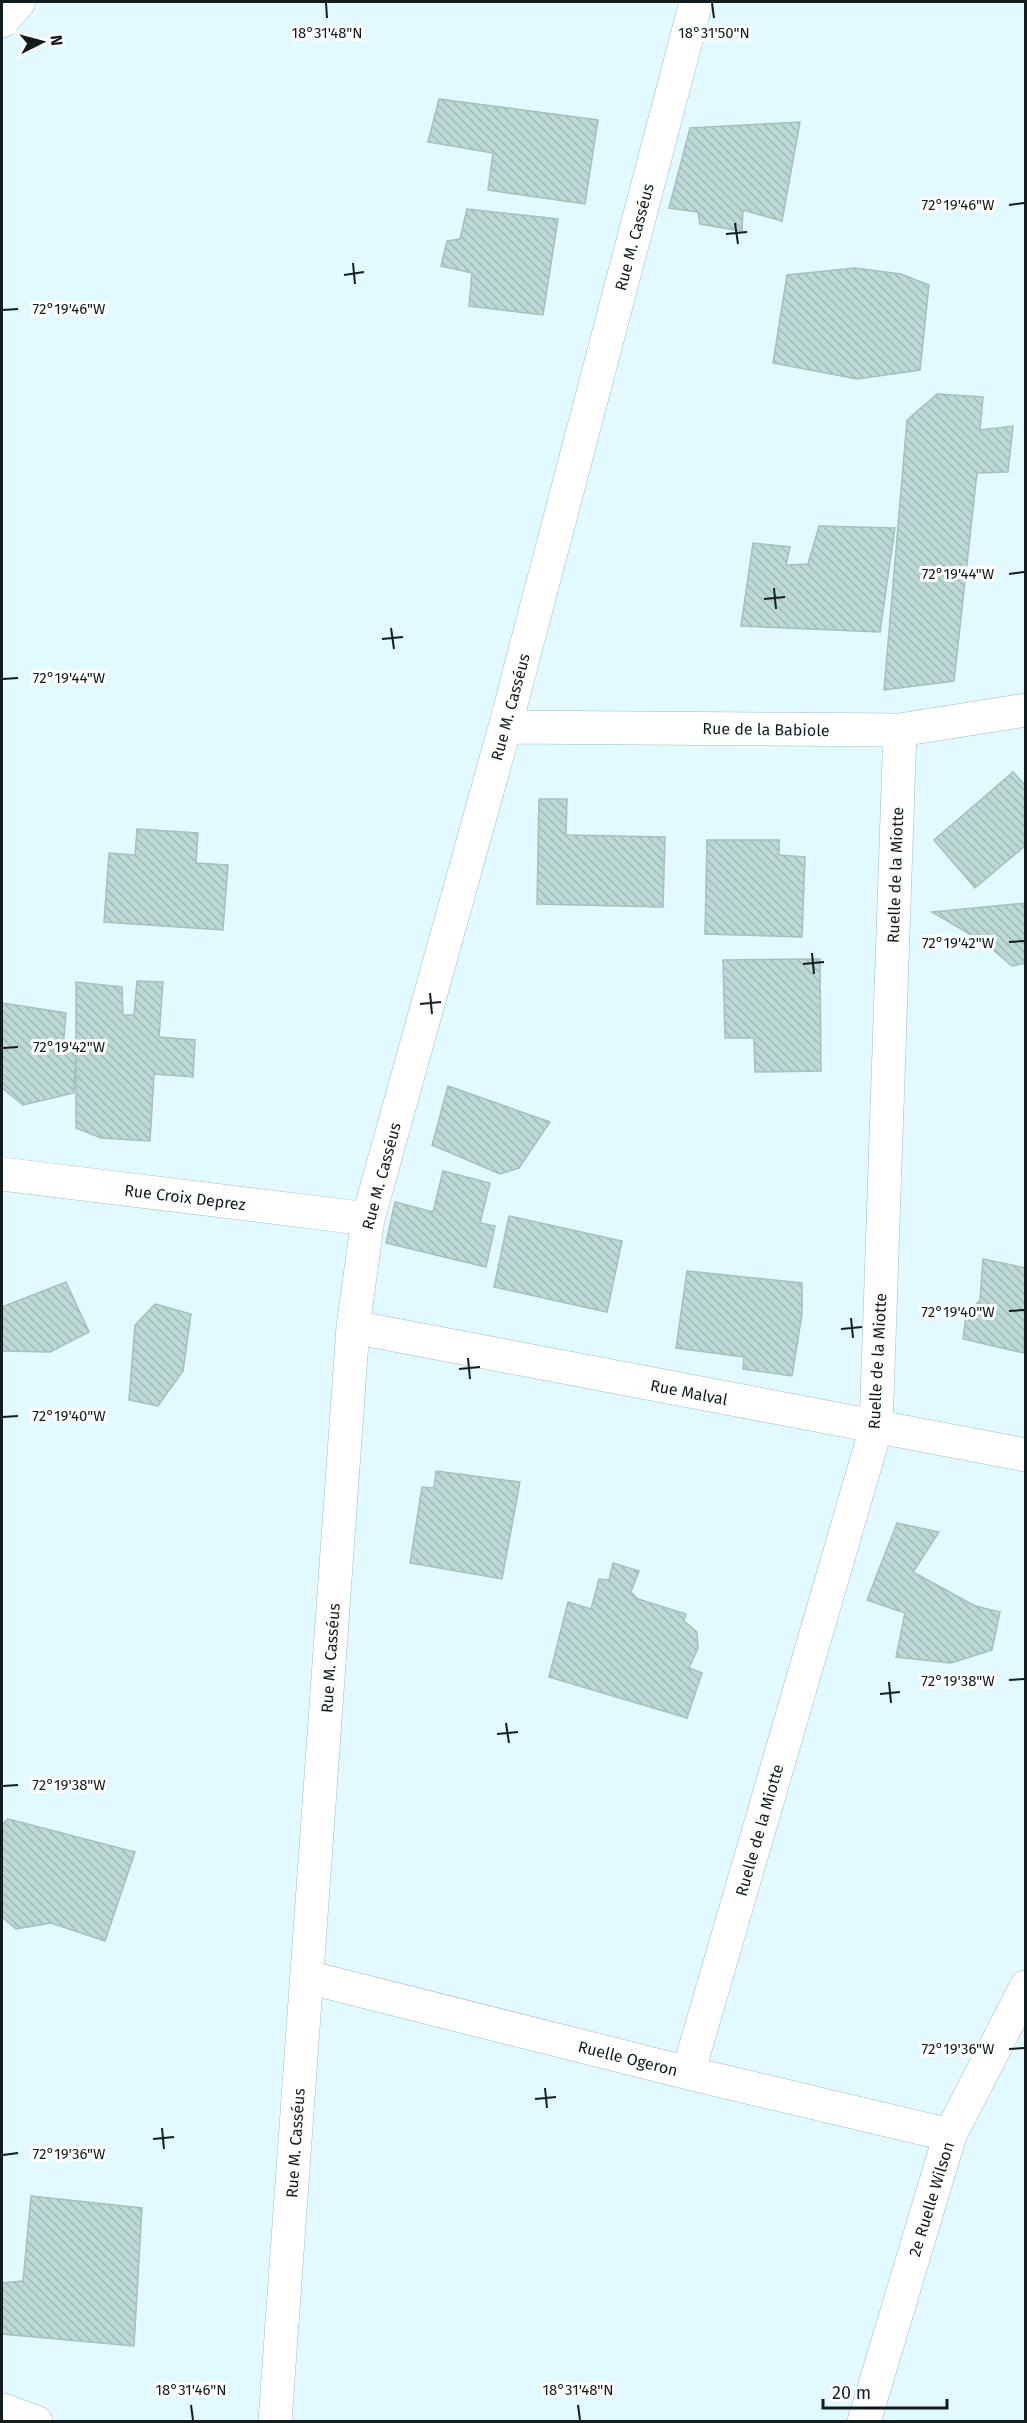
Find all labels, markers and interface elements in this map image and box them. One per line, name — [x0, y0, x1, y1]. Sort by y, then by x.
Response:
north arrow — [12, 12, 72, 72]
text: 18°31'48"N — [291, 24, 363, 42]
text: 18°31'50"N — [678, 24, 750, 42]
text: N — [46, 34, 66, 47]
street label: Rue M. Casséus — [611, 181, 658, 293]
text: 72°19'46"W — [922, 196, 995, 214]
text: 72°19'46"W — [33, 300, 106, 318]
text: 72°19'44"W — [922, 565, 995, 583]
street label: Rue M. Casséus — [487, 651, 534, 763]
text: 72°19'44"W — [33, 669, 106, 687]
street label: Rue de la Babiole — [702, 719, 830, 740]
street label: Ruelle de la Miotte — [884, 807, 907, 944]
text: 72°19'42"W — [922, 934, 995, 952]
text: 72°19'42"W — [33, 1038, 106, 1056]
street label: Rue M. Casséus — [358, 1120, 405, 1232]
street label: Rue Croix Deprez — [123, 1181, 247, 1214]
street label: Ruelle de la Miotte — [864, 1292, 891, 1430]
text: 72°19'40"W — [921, 1303, 995, 1321]
street label: Rue Malval — [649, 1376, 729, 1409]
text: 72°19'40"W — [32, 1407, 106, 1425]
street label: Rue M. Casséus — [317, 1602, 344, 1714]
text: 72°19'38"W — [921, 1672, 995, 1690]
street label: Ruelle de la Miotte — [732, 1762, 787, 1898]
text: 72°19'38"W — [32, 1776, 106, 1794]
street label: Ruelle Ogeron — [576, 2037, 680, 2080]
text: 72°19'36"W — [922, 2040, 995, 2058]
street label: Rue M. Casséus — [282, 2087, 309, 2199]
street label: 2e Ruelle Wilson — [905, 2139, 958, 2259]
text: 72°19'36"W — [33, 2145, 106, 2163]
scale bar — [823, 2372, 948, 2410]
text: 18°31'46"N — [156, 2381, 226, 2399]
text: 18°31'48"N — [542, 2381, 614, 2399]
text: 20 m — [832, 2382, 871, 2404]

